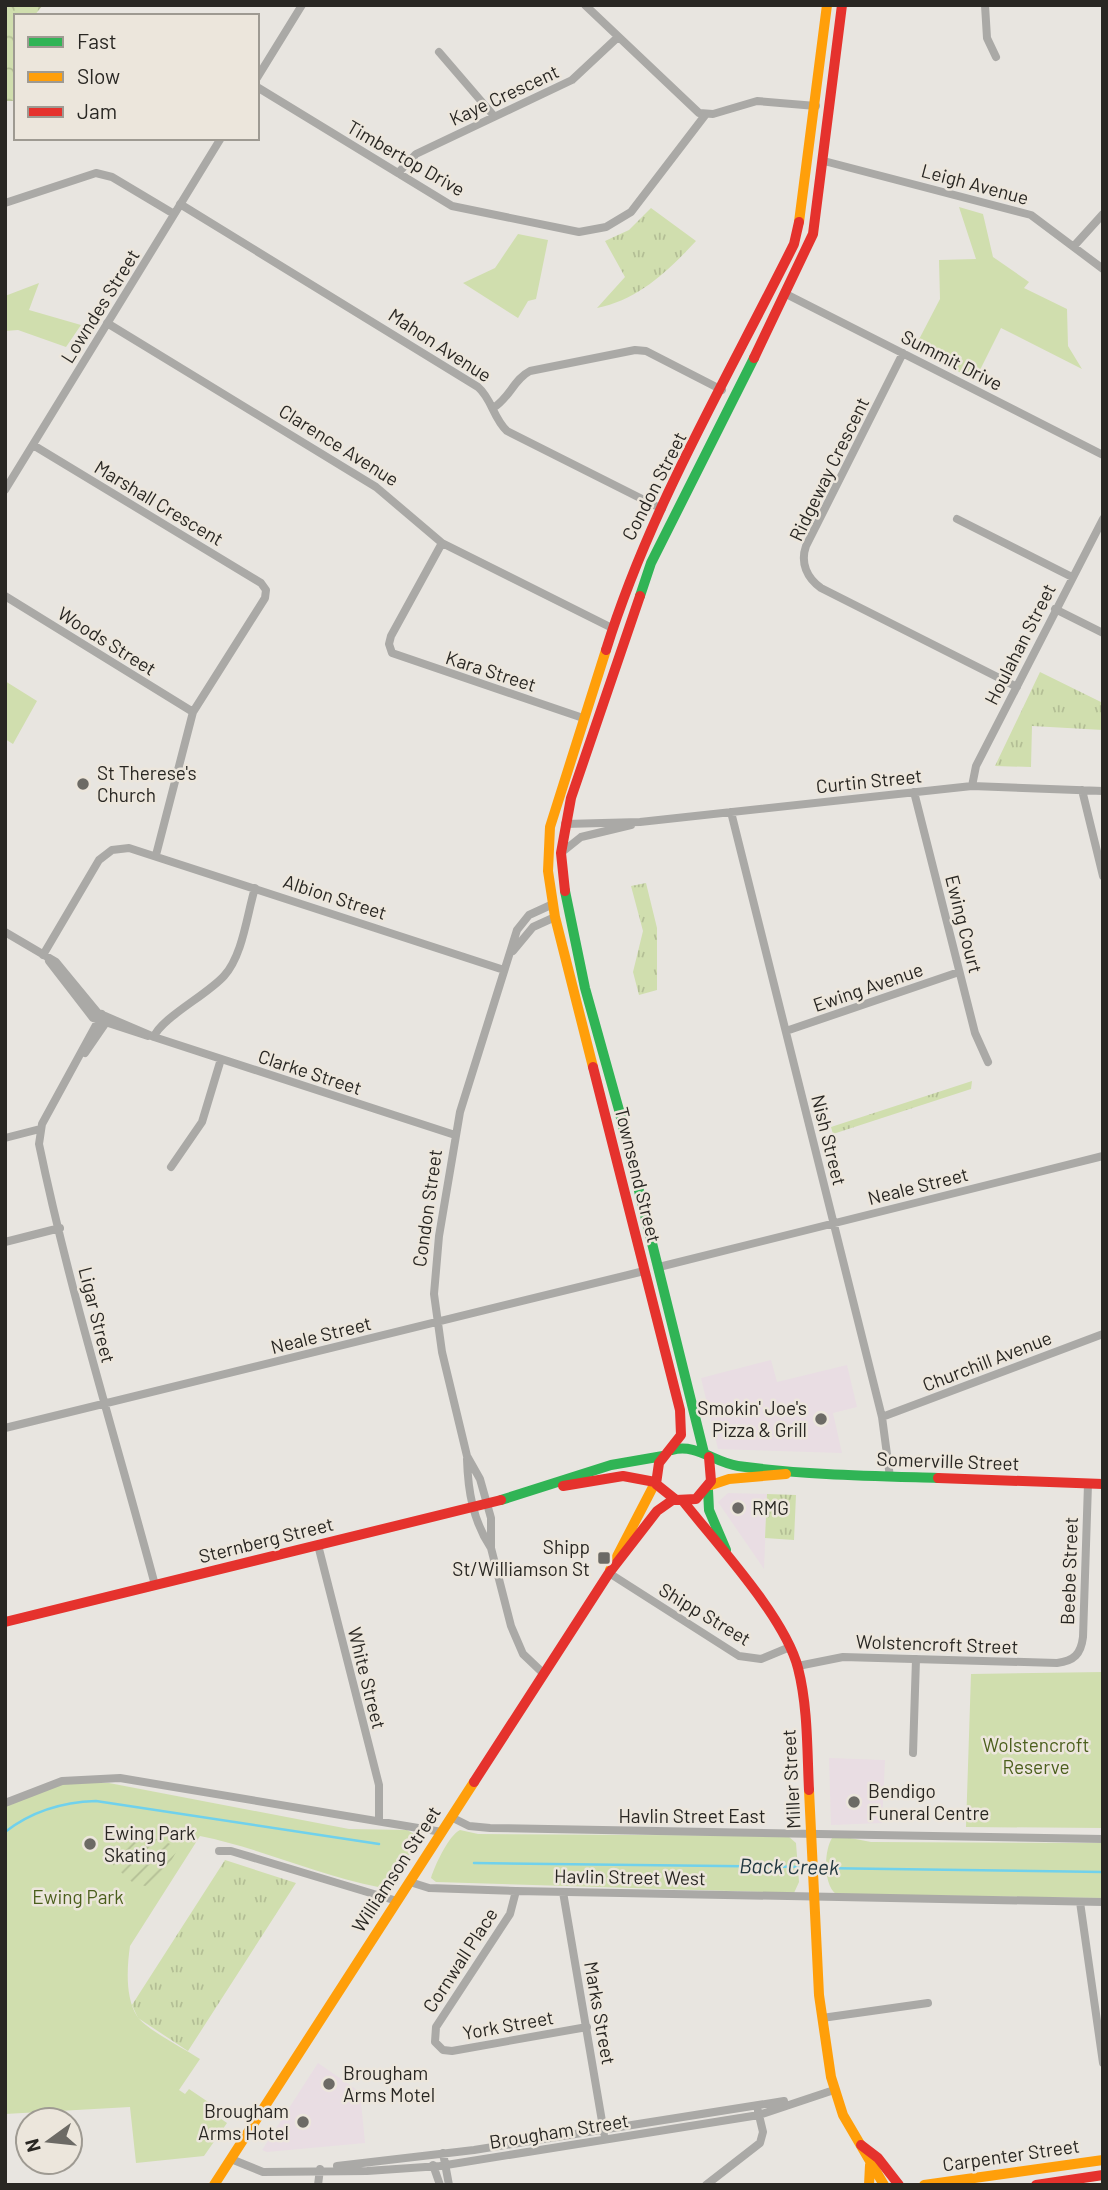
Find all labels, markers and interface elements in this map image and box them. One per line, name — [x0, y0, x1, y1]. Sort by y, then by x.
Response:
legend — [14, 14, 259, 140]
text: Fast — [77, 28, 117, 53]
street label: Kaye Crescent — [445, 59, 562, 130]
text: Slow — [77, 63, 120, 88]
text: Jam — [77, 98, 117, 123]
street label: Timbertop Drive — [343, 115, 469, 201]
street label: Leigh Avenue — [919, 158, 1031, 209]
street label: Lowndes Street — [55, 245, 144, 367]
street label: Mahon Avenue — [384, 303, 496, 386]
street label: Summit Drive — [898, 324, 1007, 395]
street label: Ridgeway Crescent — [784, 393, 873, 544]
street label: Clarence Avenue — [275, 399, 403, 491]
street label: Condon Street — [616, 428, 691, 544]
street label: Marshall Crescent — [91, 455, 228, 550]
street label: Houlahan Street — [979, 579, 1060, 708]
street label: Woods Street — [54, 601, 161, 680]
street label: Kara Street — [443, 645, 539, 696]
place label: St Therese's Church — [97, 761, 197, 806]
street label: Curtin Street — [815, 763, 923, 798]
marker: St Therese's Church — [75, 776, 91, 792]
street label: Albion Street — [281, 869, 390, 924]
street label: Ewing Court — [941, 872, 988, 975]
street label: Ewing Avenue — [810, 957, 926, 1016]
street label: Clarke Street — [255, 1044, 365, 1099]
street label: Nish Street — [807, 1092, 852, 1188]
street label: Townsend Street — [611, 1105, 666, 1245]
street label: Condon Street — [407, 1148, 446, 1268]
street label: Neale Street — [865, 1162, 971, 1209]
street label: Ligar Street — [74, 1264, 121, 1365]
street label: Neale Street — [268, 1311, 374, 1358]
street label: Churchill Avenue — [919, 1325, 1055, 1396]
place label: Smokin' Joe's Pizza & Grill — [697, 1396, 807, 1441]
marker: Smokin' Joe's Pizza & Grill — [813, 1411, 829, 1427]
street label: Somerville Street — [876, 1447, 1020, 1474]
place label: RMG — [752, 1496, 789, 1519]
marker: RMG — [730, 1500, 746, 1516]
street label: Sternberg Street — [196, 1512, 336, 1567]
street label: Beebe Street — [1055, 1517, 1082, 1625]
place label: Shipp St/Williamson St — [452, 1535, 590, 1580]
marker: Shipp St/Williamson St — [596, 1550, 612, 1566]
street label: Shipp Street — [655, 1577, 755, 1650]
street label: White Street — [344, 1625, 391, 1731]
street label: Wolstencroft Street — [855, 1629, 1019, 1658]
street label: Miller Street — [776, 1729, 805, 1830]
park label: Wolstencroft Reserve — [982, 1733, 1090, 1778]
place label: Bendigo Funeral Centre — [868, 1779, 989, 1824]
marker: Bendigo Funeral Centre — [846, 1794, 862, 1810]
street label: Williamson Street — [346, 1801, 445, 1936]
street label: Havlin Street East — [618, 1804, 766, 1827]
place label: Ewing Park Skating — [104, 1821, 196, 1866]
marker: Ewing Park Skating — [82, 1836, 98, 1852]
water label: Back Creek — [739, 1852, 840, 1879]
street label: Havlin Street West — [554, 1864, 706, 1889]
park label: Ewing Park — [32, 1885, 124, 1908]
street label: Cornwall Place — [417, 1903, 502, 2016]
street label: Marks Street — [580, 1959, 621, 2066]
street label: York Street — [461, 2005, 555, 2044]
place label: Brougham Arms Motel — [343, 2061, 435, 2106]
marker: Brougham Arms Motel — [321, 2076, 337, 2092]
place label: Brougham Arms Hotel — [198, 2099, 289, 2144]
north arrow — [14, 2106, 84, 2176]
street label: Brougham Street — [488, 2108, 630, 2153]
marker: Brougham Arms Hotel — [295, 2114, 311, 2130]
street label: Carpenter Street — [941, 2134, 1081, 2176]
text: N — [19, 2136, 45, 2155]

